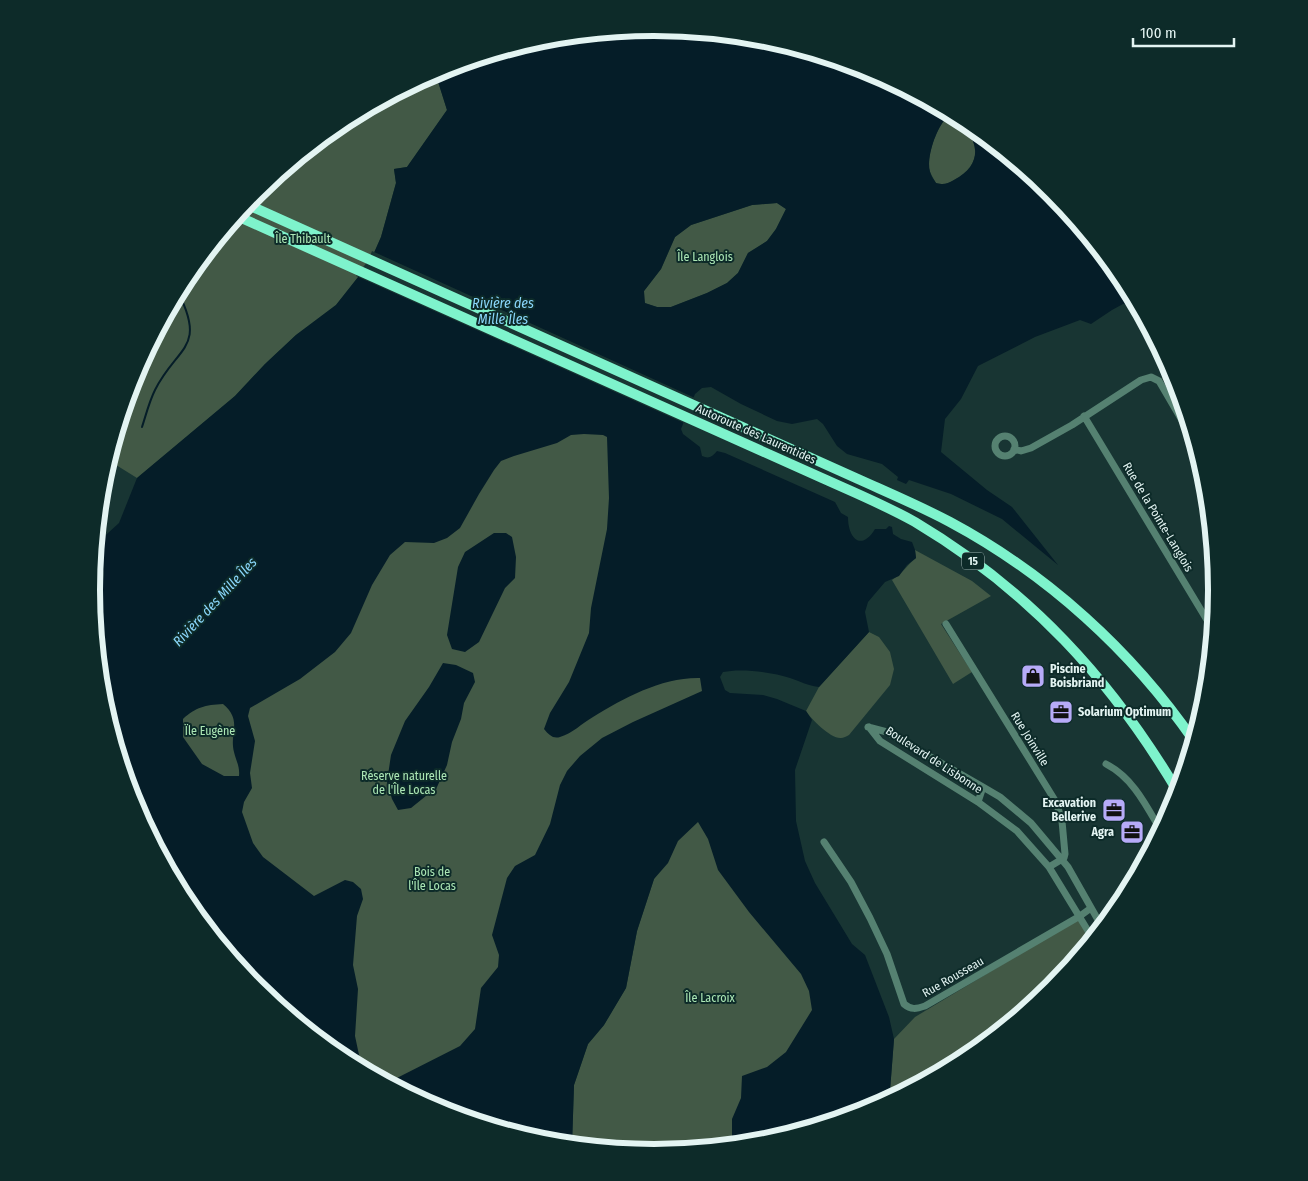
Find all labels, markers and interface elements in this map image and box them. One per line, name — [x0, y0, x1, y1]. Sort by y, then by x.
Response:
scale bar — [1133, 15, 1234, 47]
text: 100 m — [1140, 24, 1177, 42]
park label: Île Thibault — [274, 231, 331, 246]
park label: Île Langlois — [676, 249, 733, 264]
water label: Rivière des Mille Îles — [472, 295, 534, 328]
street label: Autoroute des Laurentides — [694, 401, 818, 467]
street label: Rue de la Pointe-Langlois — [1120, 460, 1196, 574]
road number: 15 — [962, 552, 984, 570]
water label: Rivière des Mille Îles — [169, 553, 261, 650]
place label: Piscine Boisbriand — [1050, 662, 1104, 690]
shop icon: Piscine Boisbriand — [1020, 663, 1046, 689]
office icon: Solarium Optimum — [1048, 699, 1074, 725]
place label: Solarium Optimum — [1078, 705, 1171, 719]
street label: Rue Joinville — [1008, 709, 1052, 769]
park label: Ïle Eugène — [184, 723, 235, 738]
street label: Boulevard de Lisbonne — [883, 724, 985, 796]
park label: Réserve naturelle de l'Île Locas — [361, 769, 447, 797]
place label: Excavation Bellerive — [1043, 796, 1096, 824]
office icon: Excavation Bellerive — [1101, 797, 1127, 823]
office icon: Agra — [1119, 819, 1145, 845]
place label: Agra — [1091, 825, 1114, 839]
park label: Bois de l'Île Locas — [408, 865, 456, 893]
street label: Rue Rousseau — [920, 954, 986, 1000]
park label: Île Lacroix — [684, 990, 736, 1005]

